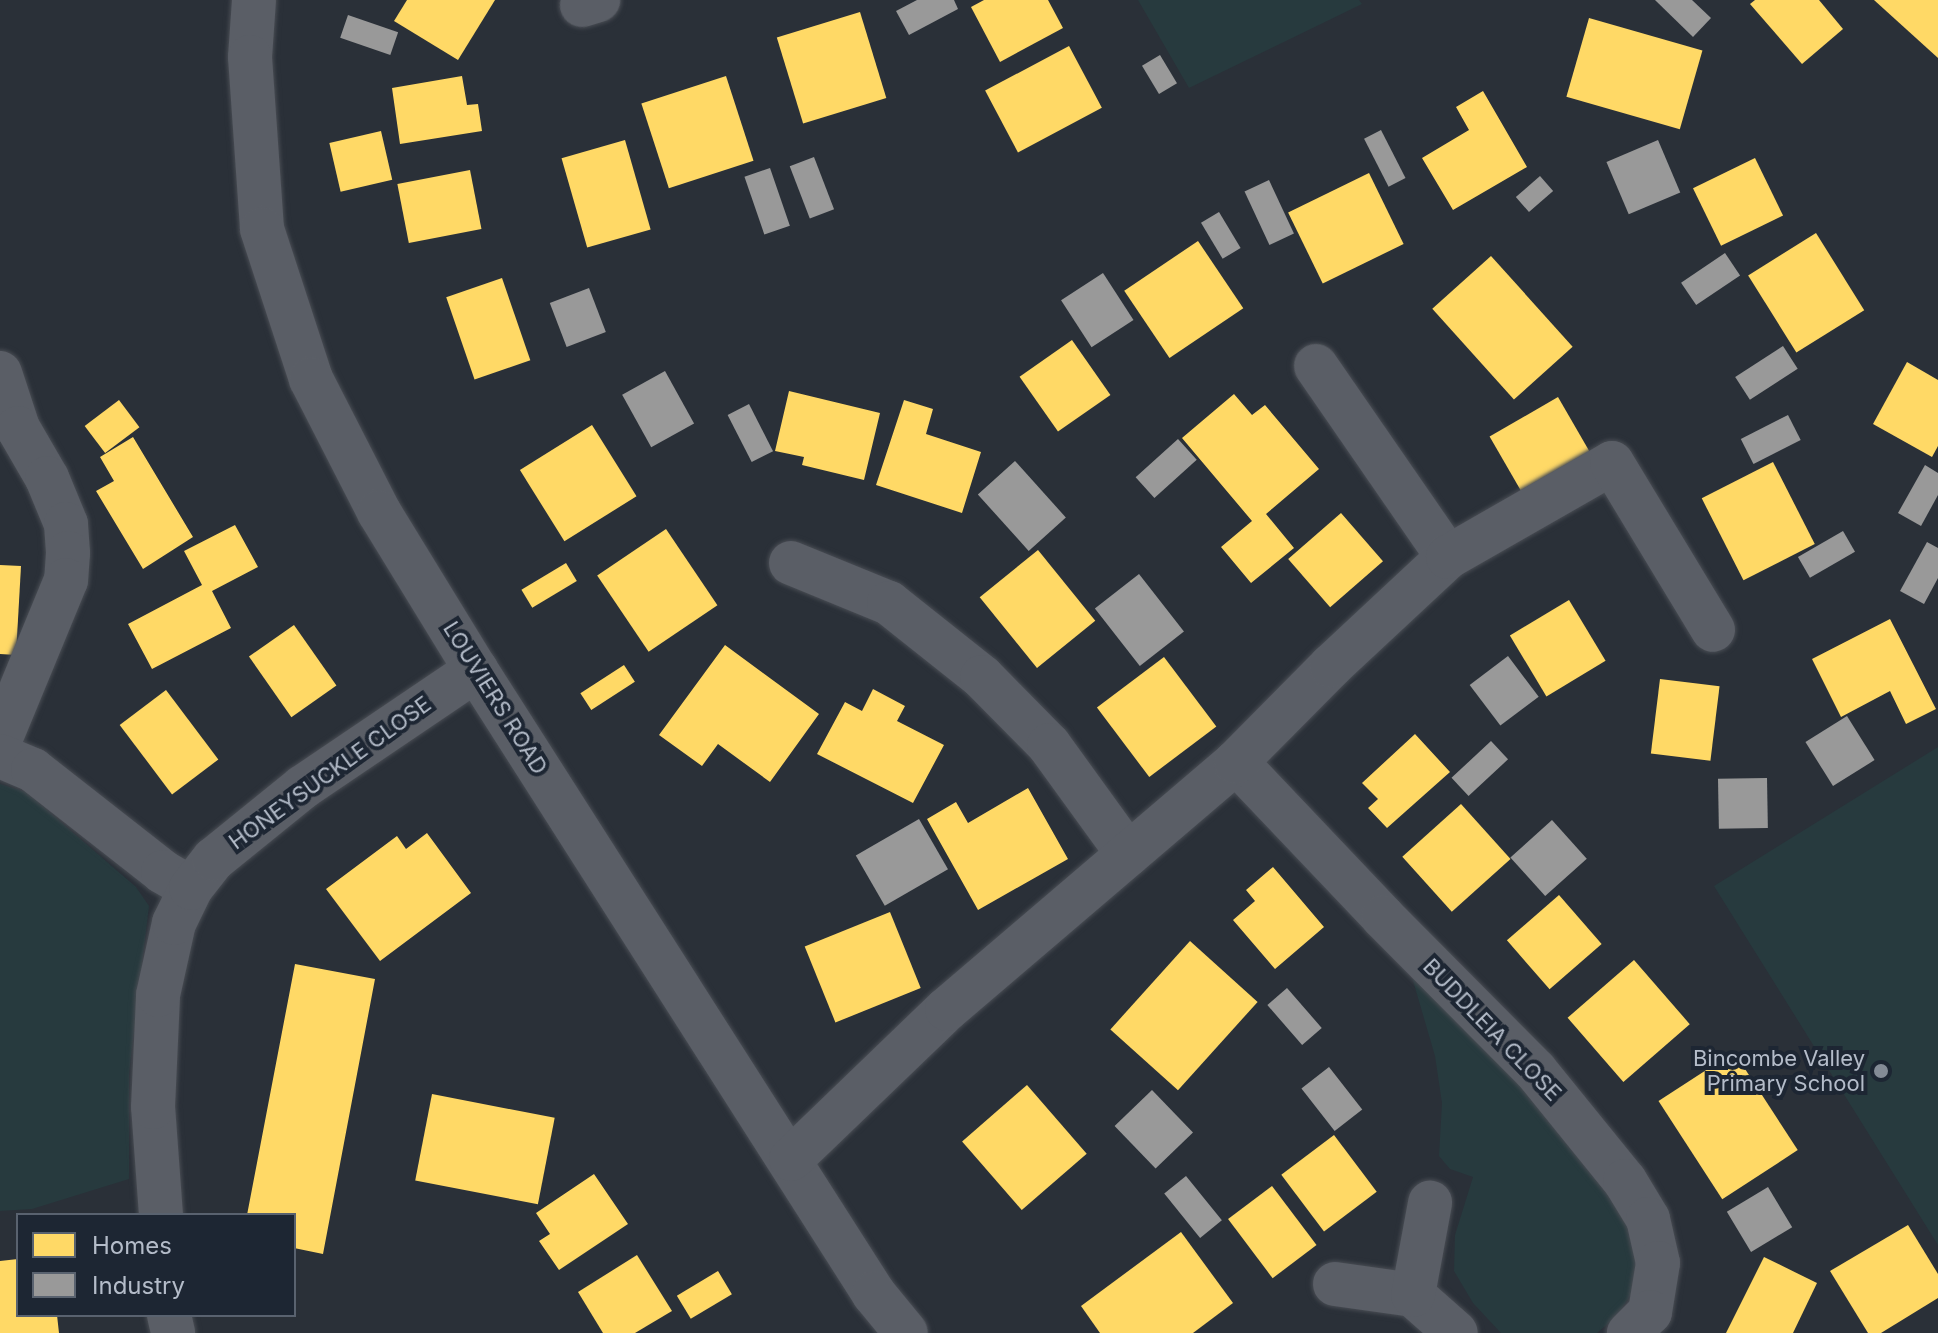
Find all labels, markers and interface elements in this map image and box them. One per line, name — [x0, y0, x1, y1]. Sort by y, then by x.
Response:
street label: LOUVIERS ROAD — [437, 617, 553, 779]
street label: HONEYSUCKLE CLOSE — [224, 691, 436, 855]
street label: BUDDLEIA CLOSE — [1417, 953, 1567, 1107]
place label: Bincombe Valley Primary School — [1693, 1045, 1865, 1096]
marker: Bincombe Valley Primary School — [1872, 1062, 1890, 1080]
legend — [16, 1213, 296, 1317]
text: Homes — [92, 1231, 172, 1260]
text: Industry — [92, 1271, 185, 1300]

